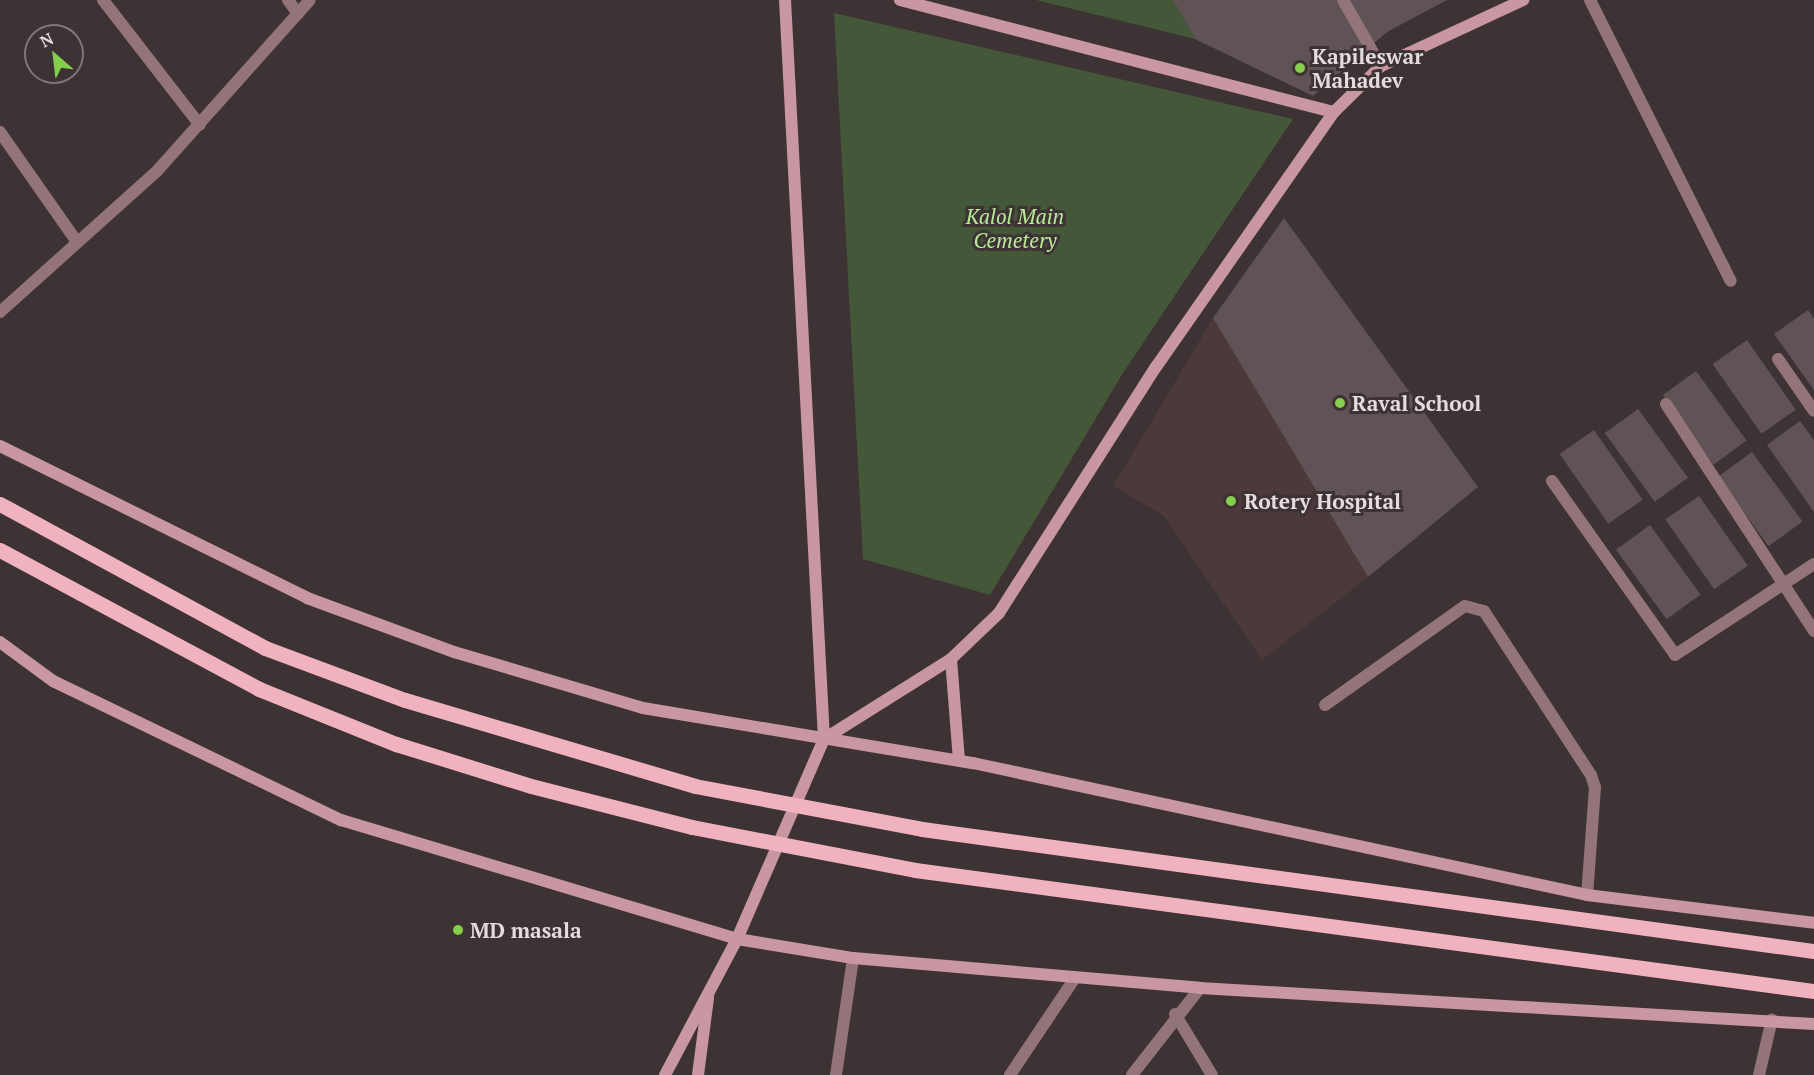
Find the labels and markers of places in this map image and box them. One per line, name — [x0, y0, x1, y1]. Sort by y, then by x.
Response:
place label: Kapileswar Mahadev — [1312, 43, 1423, 93]
marker: Kapileswar Mahadev — [1293, 61, 1307, 75]
place label: Raval School — [1352, 390, 1481, 416]
marker: Raval School — [1333, 396, 1347, 410]
place label: Rotery Hospital — [1244, 488, 1401, 514]
marker: Rotery Hospital — [1222, 492, 1240, 510]
place label: MD masala — [470, 917, 582, 943]
marker: MD masala — [451, 923, 465, 937]

